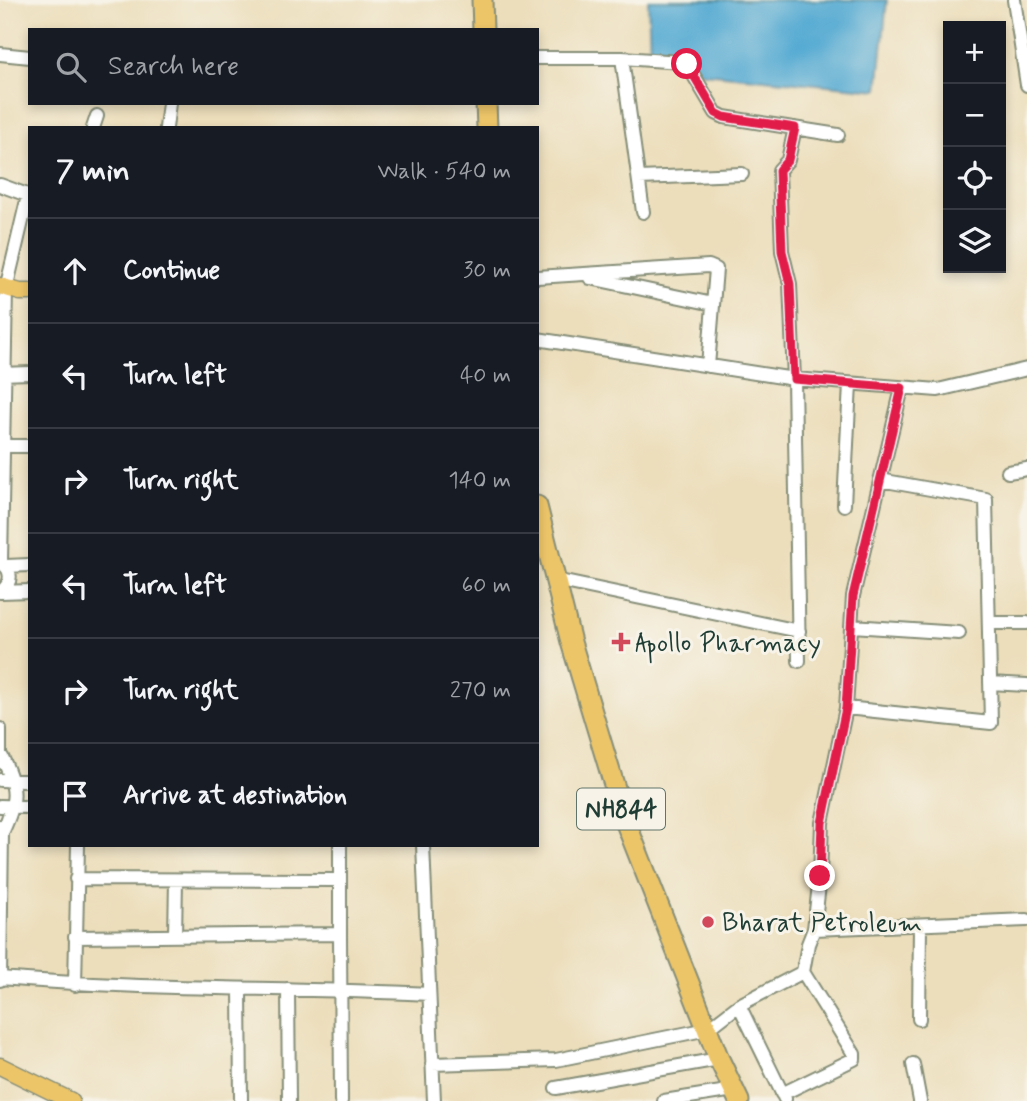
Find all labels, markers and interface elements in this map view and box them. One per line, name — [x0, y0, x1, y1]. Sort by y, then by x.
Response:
map controls — [943, 21, 1006, 273]
button: + — [943, 21, 1006, 84]
search box — [28, 28, 539, 105]
icon: search — [52, 48, 90, 86]
route start — [671, 48, 702, 79]
text: Search here — [108, 50, 239, 84]
button: − — [943, 84, 1006, 147]
button: locate — [943, 147, 1006, 210]
text: 7 min — [56, 152, 130, 191]
text: Walk · 540 m — [378, 157, 511, 187]
button: layers — [943, 210, 1006, 273]
icon: ahead — [56, 252, 94, 290]
text: Continue — [123, 254, 220, 288]
text: 30 m — [463, 256, 511, 286]
icon: left — [56, 357, 94, 395]
text: Turn left — [123, 359, 227, 393]
text: 40 m — [460, 361, 511, 391]
icon: right — [56, 462, 94, 500]
text: Turn right — [123, 464, 239, 498]
text: 140 m — [448, 466, 511, 496]
icon: left — [56, 567, 94, 605]
text: Turn left — [123, 569, 227, 603]
text: 60 m — [462, 571, 511, 601]
place label: Apollo Pharmacy — [635, 627, 821, 664]
marker: Apollo Pharmacy — [613, 634, 629, 650]
icon: right — [56, 672, 94, 710]
text: Turn right — [123, 674, 239, 708]
text: 270 m — [450, 676, 511, 706]
icon: arrive — [56, 777, 94, 815]
text: Arrive at destination — [123, 779, 347, 813]
road number: NH844 — [577, 788, 665, 830]
route end — [804, 860, 835, 891]
place label: Bharat Petroleum — [722, 907, 922, 941]
marker: Bharat Petroleum — [700, 914, 716, 930]

